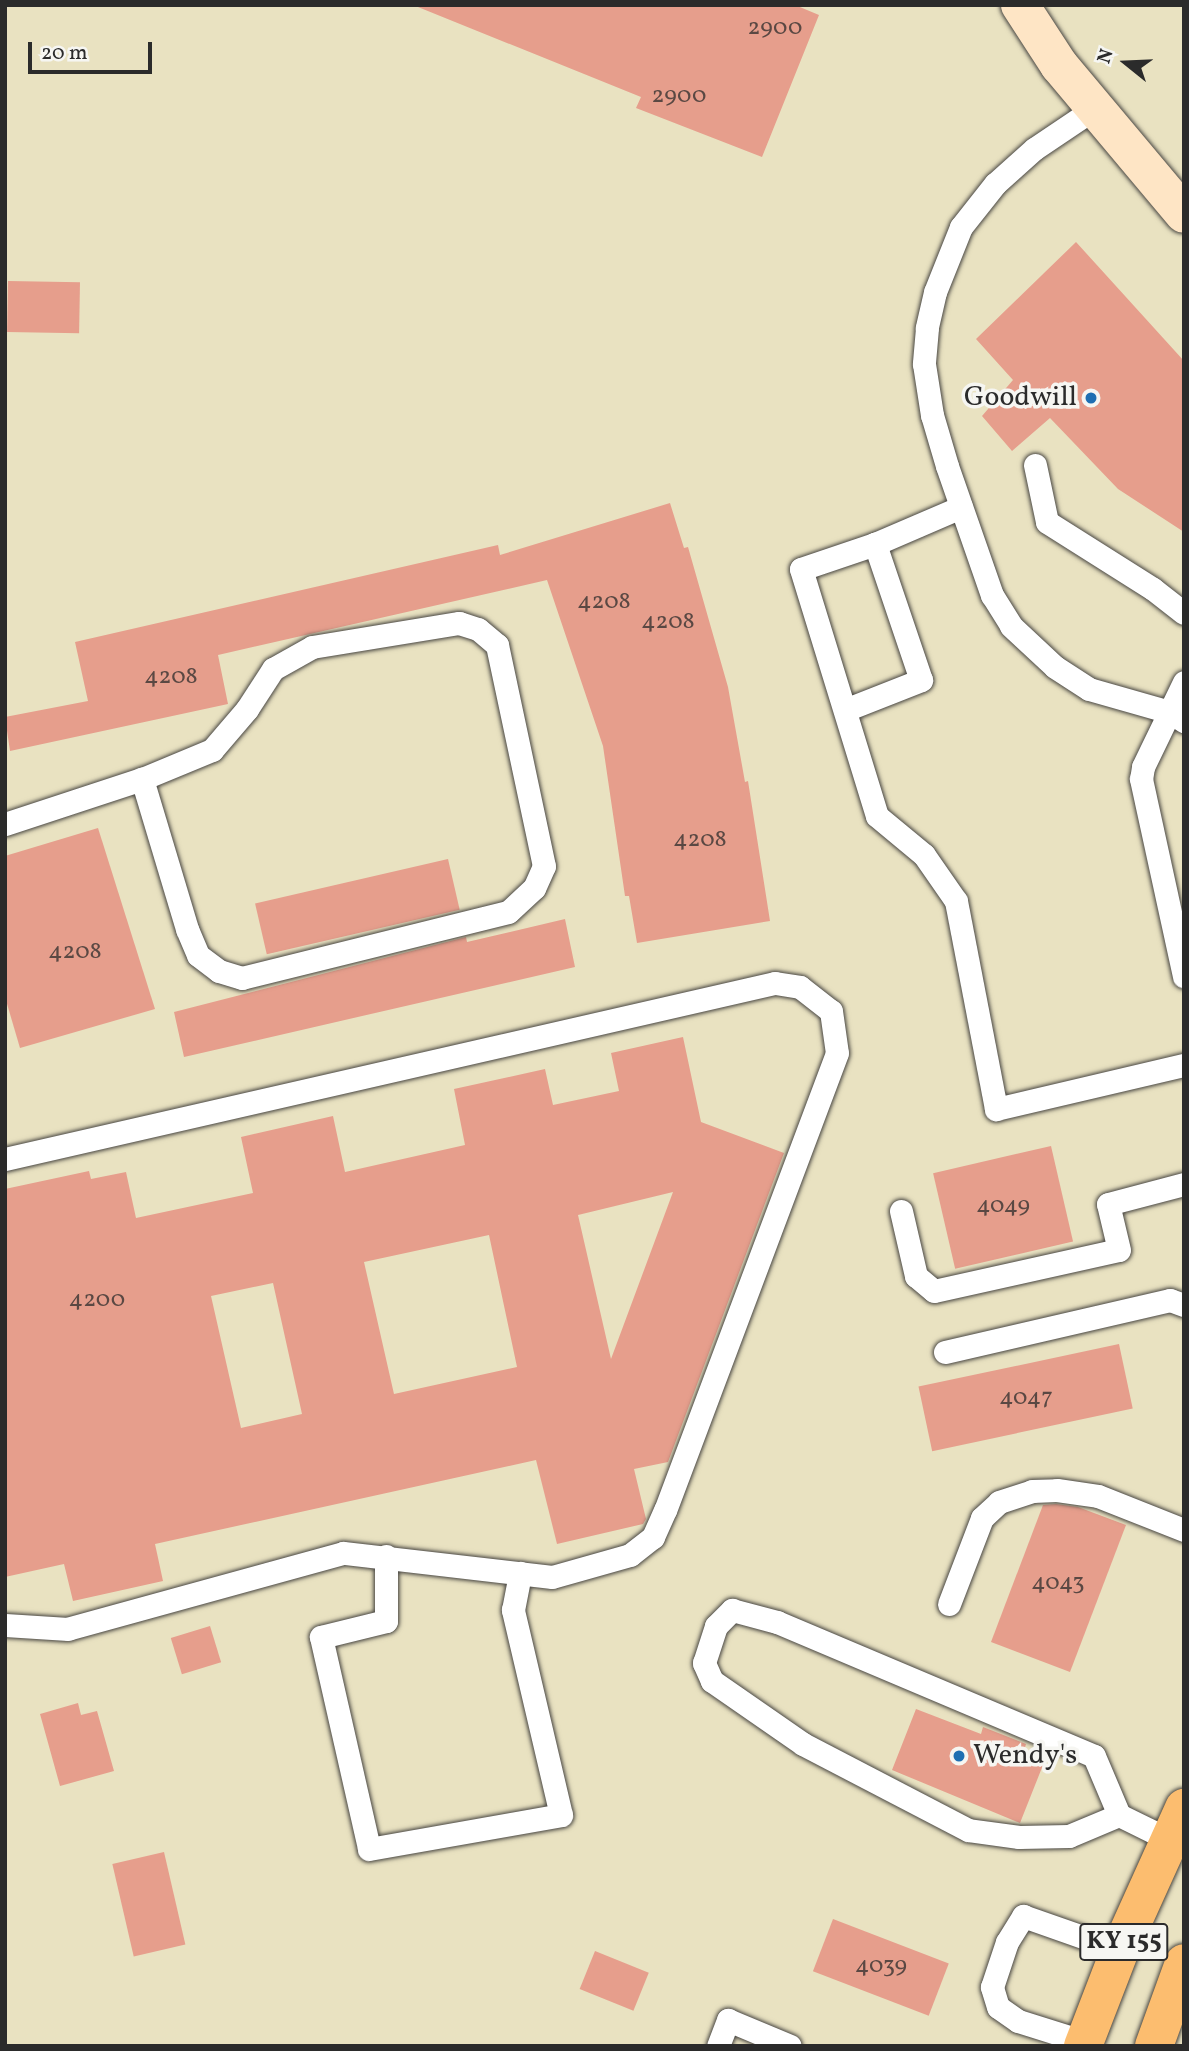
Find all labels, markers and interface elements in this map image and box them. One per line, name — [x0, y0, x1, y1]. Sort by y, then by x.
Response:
house number: 2900 — [748, 15, 802, 43]
scale bar — [32, 28, 156, 72]
north arrow — [1091, 28, 1161, 98]
text: 20 m — [41, 39, 87, 68]
text: N — [1092, 46, 1121, 67]
house number: 2900 — [652, 83, 706, 111]
place label: Goodwill — [964, 381, 1077, 415]
marker: Goodwill — [1083, 390, 1099, 406]
house number: 4208 — [577, 589, 631, 617]
house number: 4208 — [641, 609, 695, 637]
house number: 4208 — [144, 664, 198, 692]
house number: 4208 — [673, 827, 727, 855]
house number: 4208 — [48, 939, 102, 967]
house number: 4049 — [976, 1193, 1030, 1221]
house number: 4200 — [69, 1287, 125, 1315]
house number: 4047 — [999, 1385, 1053, 1413]
house number: 4043 — [1031, 1570, 1085, 1598]
place label: Wendy's — [973, 1739, 1077, 1773]
marker: Wendy's — [951, 1748, 967, 1764]
road number: KY 155 — [1078, 1920, 1170, 1965]
house number: 4039 — [855, 1953, 907, 1981]

